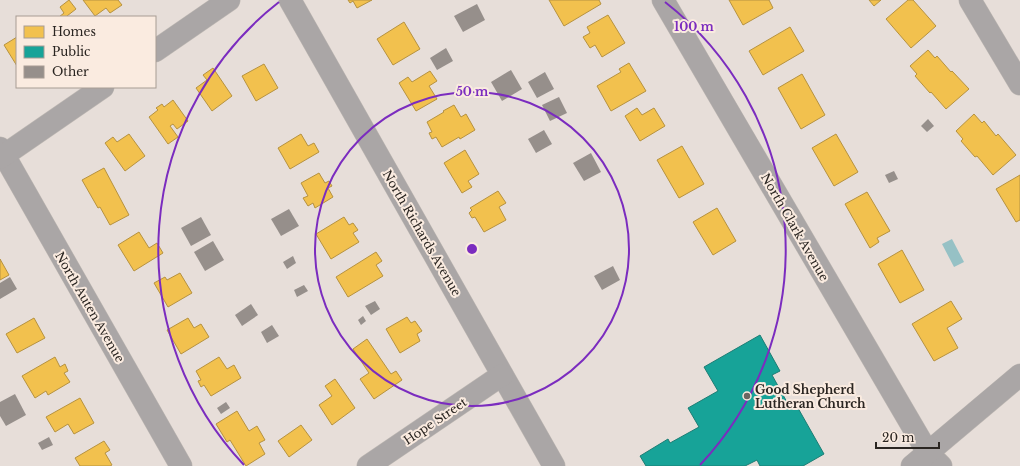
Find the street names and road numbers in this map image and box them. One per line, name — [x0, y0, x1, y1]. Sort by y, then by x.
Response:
street label: North Richards Avenue — [380, 167, 464, 299]
street label: North Clark Avenue — [758, 170, 832, 284]
street label: North Auten Avenue — [52, 249, 128, 365]
street label: Hope Street — [400, 394, 470, 448]

